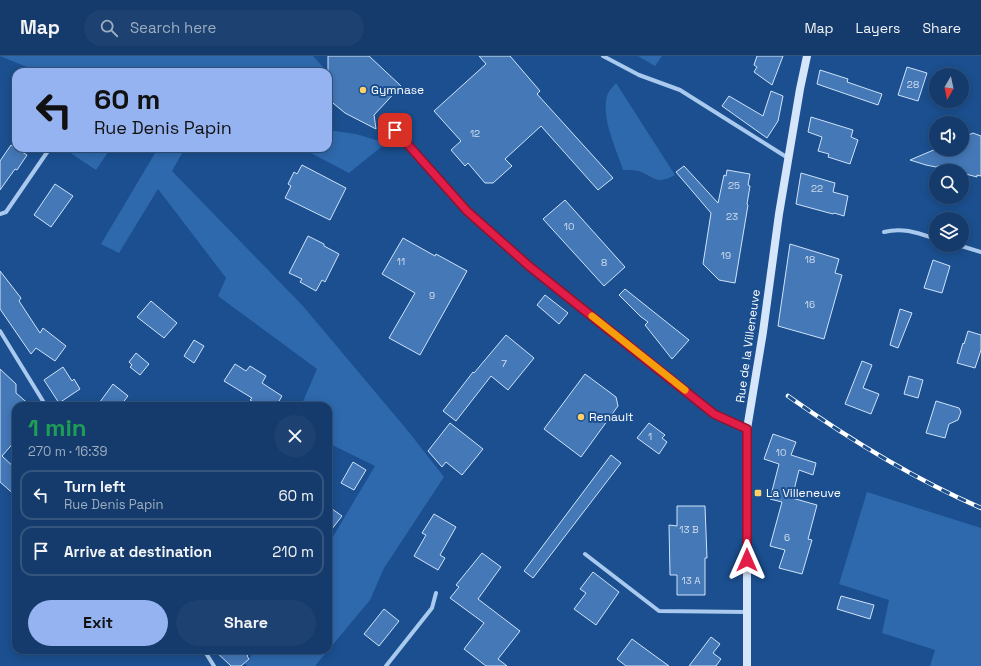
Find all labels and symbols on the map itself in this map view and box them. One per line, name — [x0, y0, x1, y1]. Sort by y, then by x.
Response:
north arrow — [929, 68, 969, 108]
house number: 28 — [907, 78, 919, 91]
place label: Gymnase — [371, 82, 424, 98]
marker: Gymnase — [358, 85, 368, 95]
pin — [378, 113, 412, 147]
house number: 12 — [470, 127, 480, 140]
house number: 25 — [728, 179, 740, 192]
house number: 22 — [811, 182, 823, 195]
house number: 23 — [726, 210, 738, 223]
house number: 10 — [564, 220, 574, 233]
house number: 19 — [721, 249, 731, 262]
house number: 18 — [805, 253, 815, 266]
house number: 11 — [397, 255, 405, 268]
house number: 8 — [601, 256, 607, 269]
street label: Rue de la Villeneuve — [732, 288, 764, 404]
house number: 9 — [429, 289, 435, 302]
house number: 16 — [805, 298, 815, 311]
house number: 7 — [501, 357, 507, 370]
place label: Renault — [589, 409, 634, 425]
marker: Renault — [576, 412, 586, 422]
house number: 1 — [648, 430, 652, 443]
house number: 10 — [776, 446, 786, 459]
place label: La Villeneuve — [766, 485, 841, 501]
marker: La Villeneuve — [753, 488, 763, 498]
house number: 13 B — [679, 523, 699, 536]
house number: 6 — [784, 531, 790, 544]
position arrow — [726, 539, 768, 581]
house number: 13 A — [682, 574, 701, 587]

